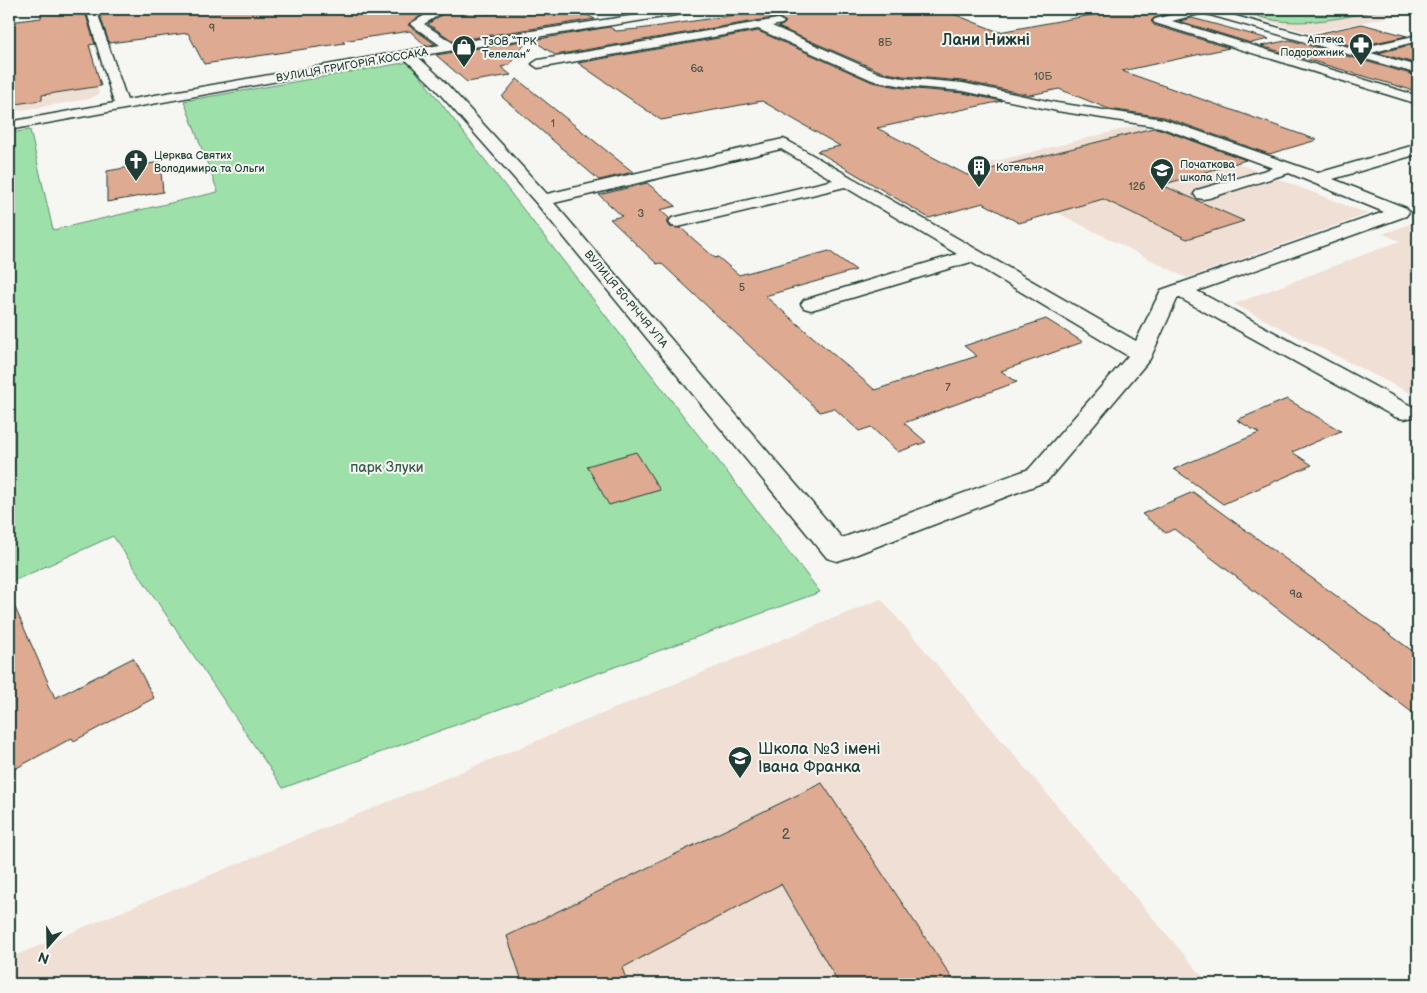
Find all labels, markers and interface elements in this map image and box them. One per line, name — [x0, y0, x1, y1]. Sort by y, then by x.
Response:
house number: 9 — [209, 22, 215, 35]
district label: Лани Нижні — [941, 31, 1030, 50]
pharmacy icon: Аптека Подорожник — [1348, 32, 1374, 66]
place label: Аптека Подорожник — [1280, 33, 1344, 59]
shop icon: ТзОВ “ТРК Телелан” — [451, 34, 477, 68]
place label: ТзОВ “ТРК Телелан” — [482, 35, 538, 61]
house number: 8Б — [878, 36, 892, 49]
street label: ВУЛИЦЯ ГРИГОРІЯ КОССАКА — [275, 45, 429, 85]
house number: 6а — [690, 62, 704, 75]
house number: 10Б — [1034, 70, 1053, 83]
house number: 1 — [551, 117, 555, 130]
church icon: Церква Святих Володимира та Ольги — [123, 148, 149, 182]
place label: Церква Святих Володимира та Ольги — [154, 149, 265, 175]
building icon: Котельня — [966, 154, 992, 188]
school or university icon: Початкова школа №11 — [1149, 157, 1175, 191]
place label: Початкова школа №11 — [1180, 158, 1236, 184]
place label: Котельня — [996, 161, 1044, 174]
house number: 12б — [1129, 180, 1145, 193]
house number: 3 — [638, 207, 645, 220]
street label: ВУЛИЦЯ 50-РІЧЧЯ УПА — [582, 248, 671, 350]
house number: 5 — [739, 281, 745, 294]
house number: 7 — [945, 381, 951, 394]
park label: парк Злуки — [350, 459, 424, 476]
house number: 9а — [1290, 588, 1303, 601]
place label: Школа №3 імені Івана Франка — [758, 740, 881, 777]
school or university icon: Школа №3 імені Івана Франка — [727, 745, 753, 779]
house number: 2 — [782, 826, 791, 843]
north arrow — [22, 920, 72, 970]
text: N — [36, 948, 52, 968]

